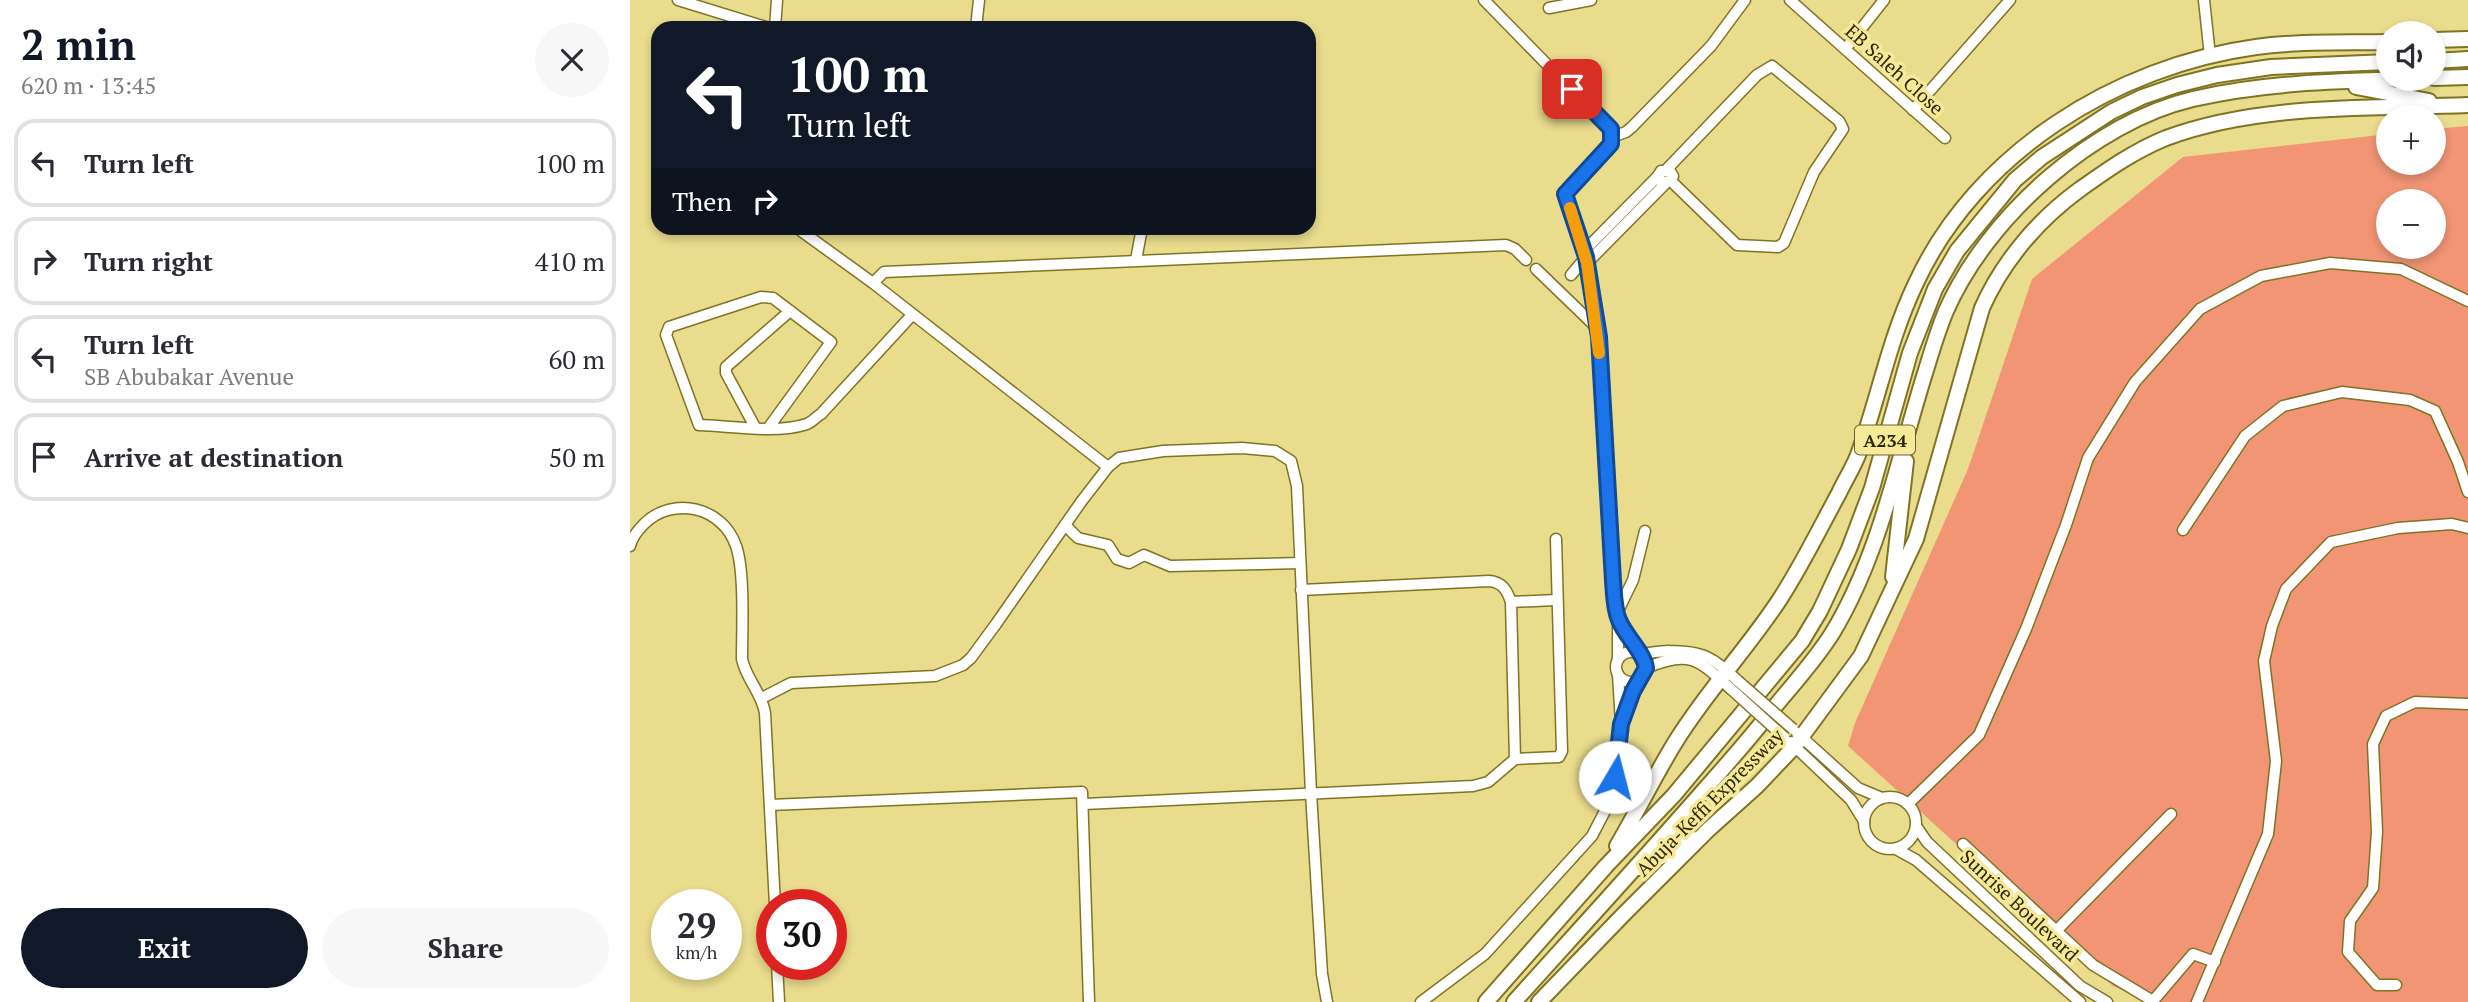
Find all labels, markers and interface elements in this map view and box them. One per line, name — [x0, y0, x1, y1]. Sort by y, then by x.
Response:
text: 2 min — [21, 16, 136, 72]
street label: EB Saleh Close — [1840, 18, 1950, 120]
map controls — [2376, 21, 2446, 259]
button: sound — [2376, 21, 2446, 91]
button: close — [535, 23, 609, 97]
text: 100 m — [787, 41, 929, 106]
icon: left — [672, 49, 763, 140]
pin — [1542, 59, 1602, 119]
text: 620 m · 13:45 — [21, 70, 156, 101]
icon: arrive — [1553, 70, 1591, 108]
text: Turn left — [787, 104, 911, 146]
button: + — [2376, 105, 2446, 175]
icon: left — [25, 144, 63, 182]
text: Turn left — [84, 146, 194, 180]
text: 100 m — [535, 146, 605, 180]
icon: right — [746, 182, 784, 220]
text: Then — [672, 184, 732, 218]
button: − — [2376, 189, 2446, 259]
icon: right — [25, 242, 63, 280]
text: Turn right — [84, 244, 213, 278]
text: 410 m — [535, 244, 605, 278]
text: Turn left — [84, 327, 194, 361]
icon: left — [25, 340, 63, 378]
text: 60 m — [549, 342, 605, 376]
text: SB Abubakar Avenue — [84, 361, 294, 392]
road number: A234 — [1855, 426, 1915, 454]
icon: arrive — [25, 438, 63, 476]
text: Arrive at destination — [84, 440, 343, 474]
text: 50 m — [549, 440, 605, 474]
street label: Abuja-Keffi Expressway — [1630, 723, 1788, 881]
position arrow — [1578, 740, 1652, 814]
street label: Sunrise Boulevard — [1956, 844, 2085, 967]
speed limit sign: 30 — [756, 889, 847, 980]
text: 29 — [677, 902, 716, 948]
button: Exit — [21, 908, 308, 988]
button: Share — [322, 908, 609, 988]
text: km/h — [676, 940, 717, 964]

